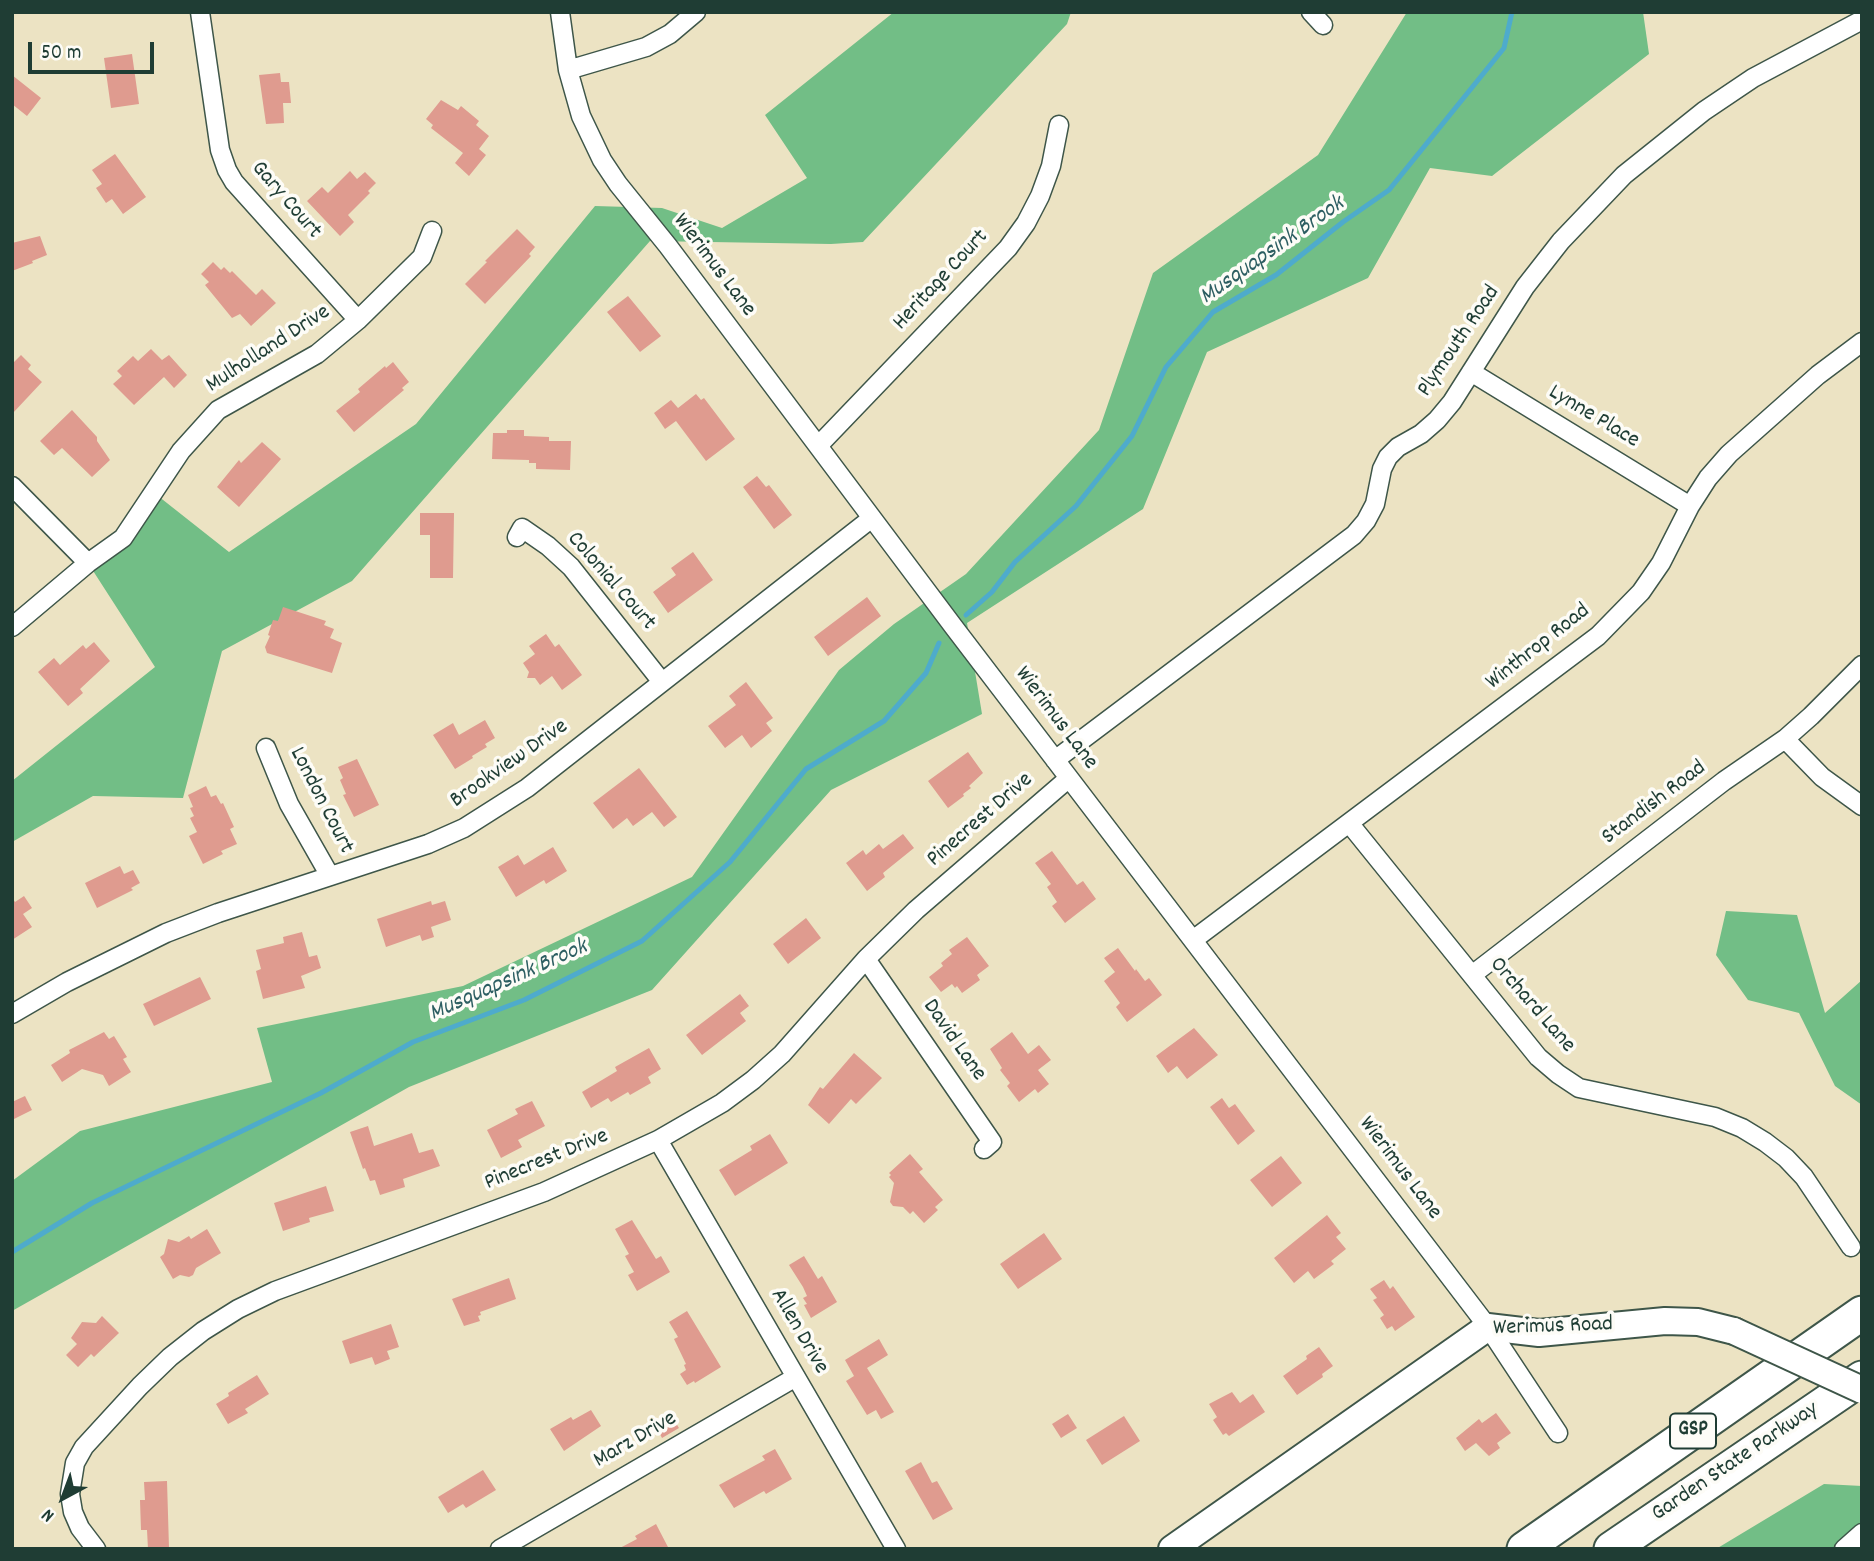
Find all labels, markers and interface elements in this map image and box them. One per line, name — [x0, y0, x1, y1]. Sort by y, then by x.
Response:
scale bar — [32, 28, 158, 72]
text: 50 m — [41, 39, 81, 69]
street label: Gary Court — [244, 156, 326, 246]
water label: Musquapsink Brook — [1195, 191, 1351, 313]
street label: Wierimus Lane — [665, 209, 761, 323]
street label: Heritage Court — [888, 225, 996, 337]
street label: Plymouth Road — [1413, 281, 1507, 403]
street label: Mulholland Drive — [202, 300, 336, 400]
street label: Lynne Place — [1542, 380, 1644, 456]
street label: Colonial Court — [560, 527, 660, 637]
street label: Winthrop Road — [1481, 599, 1597, 697]
street label: Wierimus Lane — [1007, 662, 1103, 776]
street label: Brookview Drive — [446, 714, 574, 816]
street label: London Court — [281, 743, 359, 859]
street label: Standish Road — [1597, 756, 1713, 852]
street label: Pinecrest Drive — [922, 768, 1040, 874]
water label: Musquapsink Brook — [425, 934, 593, 1030]
street label: Orchard Lane — [1482, 952, 1580, 1060]
street label: David Lane — [915, 995, 991, 1087]
street label: Wierimus Lane — [1351, 1112, 1447, 1226]
street label: Pinecrest Drive — [481, 1124, 613, 1198]
street label: Allen Drive — [763, 1284, 833, 1380]
street label: Werimus Road — [1493, 1312, 1613, 1344]
street label: Garden State Parkway — [1647, 1397, 1825, 1529]
street label: Marz Drive — [590, 1406, 682, 1476]
road number: GSP — [1670, 1414, 1716, 1448]
north arrow — [28, 1463, 98, 1533]
text: N — [37, 1501, 61, 1528]

